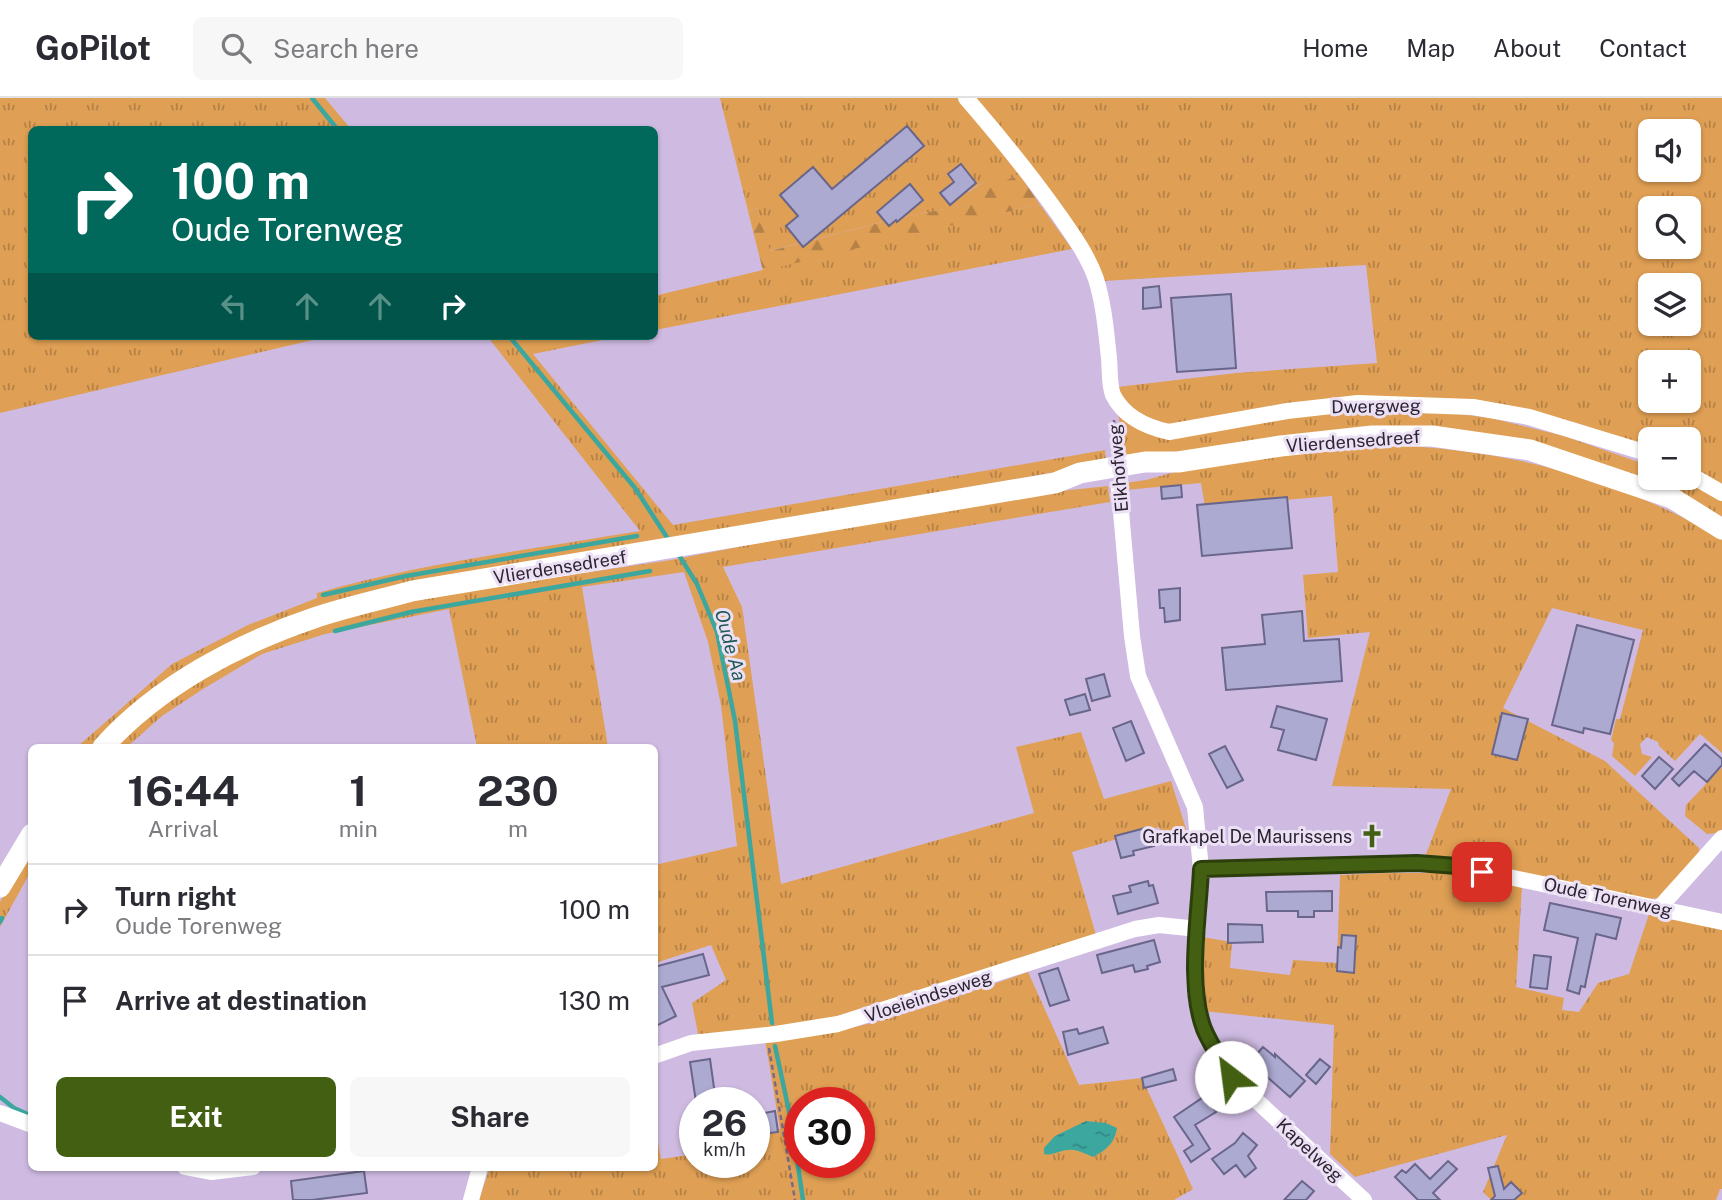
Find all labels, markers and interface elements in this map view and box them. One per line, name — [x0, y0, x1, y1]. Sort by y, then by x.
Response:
search box — [193, 17, 683, 80]
text: GoPilot — [35, 29, 151, 67]
icon: search — [217, 29, 255, 67]
text: Search here — [273, 33, 419, 64]
text: Home — [1302, 34, 1368, 62]
text: Map — [1406, 34, 1455, 62]
text: About — [1493, 34, 1561, 62]
text: Contact — [1599, 34, 1687, 62]
map controls — [1638, 119, 1701, 490]
button: sound — [1638, 119, 1701, 182]
text: 100 m — [171, 152, 310, 210]
icon: right — [56, 154, 147, 245]
button: search — [1638, 196, 1701, 259]
text: Oude Torenweg — [171, 211, 404, 248]
button: layers — [1638, 273, 1701, 336]
icon: left — [215, 287, 253, 325]
icon: ahead — [288, 287, 326, 325]
icon: ahead — [361, 287, 399, 325]
icon: right — [434, 287, 472, 325]
button: + — [1638, 350, 1701, 413]
street label: Dwergweg — [1331, 395, 1421, 417]
street label: Eikhofweg — [1104, 423, 1132, 513]
street label: Vlierdensedreef — [1285, 426, 1421, 456]
button: − — [1638, 427, 1701, 490]
street label: Vlierdensedreef — [492, 546, 628, 588]
water label: Oude Aa — [711, 607, 751, 683]
text: 16:44 — [127, 766, 239, 815]
text: 1 — [349, 766, 367, 815]
text: 230 — [477, 766, 559, 815]
text: Arrival — [148, 815, 219, 842]
text: min — [339, 815, 378, 842]
text: m — [508, 815, 528, 842]
church icon: Grafkapel De Maurissens — [1358, 822, 1386, 850]
place label: Grafkapel De Maurissens — [1142, 826, 1352, 847]
pin — [1452, 842, 1512, 902]
icon: arrive — [1463, 853, 1501, 891]
street label: Oude Torenweg — [1542, 873, 1674, 921]
text: Turn right — [115, 881, 237, 912]
icon: right — [56, 891, 94, 929]
text: 100 m — [559, 894, 630, 925]
text: Oude Torenweg — [115, 912, 282, 939]
street label: Vloeieindseweg — [862, 966, 994, 1026]
icon: arrive — [56, 982, 94, 1020]
text: Arrive at destination — [115, 985, 367, 1016]
text: 130 m — [558, 985, 630, 1016]
position arrow — [1194, 1040, 1268, 1114]
button: Exit — [56, 1077, 336, 1157]
button: Share — [350, 1077, 630, 1157]
speed limit sign: 30 — [784, 1087, 875, 1178]
text: 26 — [702, 1103, 747, 1144]
street label: Kapelweg — [1272, 1114, 1348, 1186]
text: km/h — [703, 1139, 746, 1160]

